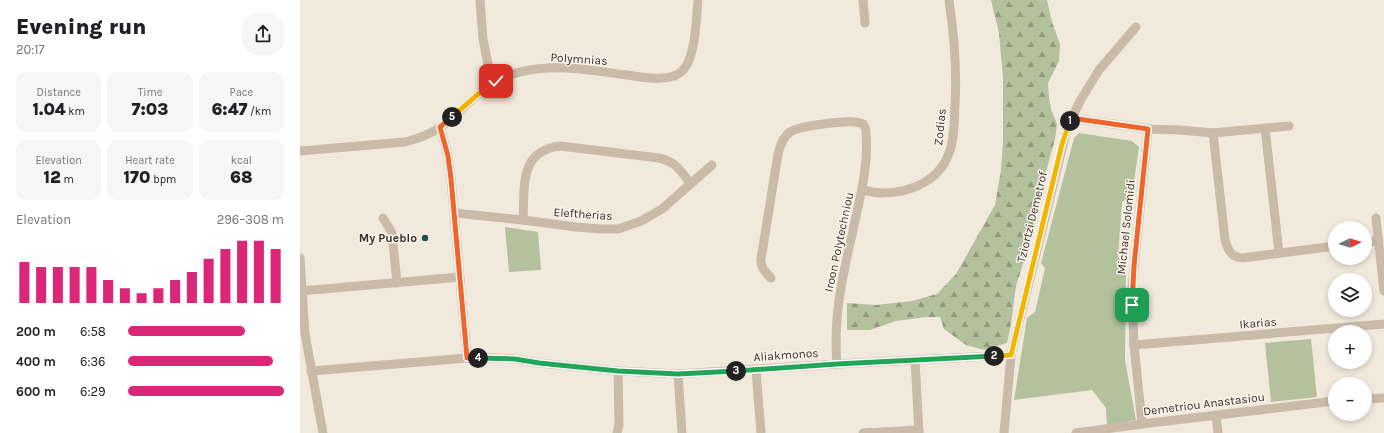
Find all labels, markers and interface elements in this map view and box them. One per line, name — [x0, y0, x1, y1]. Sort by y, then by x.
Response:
button: share — [242, 13, 284, 55]
text: Evening run — [16, 14, 146, 40]
text: 20:17 — [16, 42, 45, 57]
street label: Polymnias — [550, 50, 608, 68]
pin — [479, 64, 513, 98]
icon: check — [485, 70, 507, 92]
text: Distance — [36, 86, 81, 99]
text: Time — [138, 86, 162, 99]
text: Pace — [230, 86, 253, 99]
text: 1.04 — [33, 99, 66, 119]
text: 7:03 — [132, 99, 168, 119]
text: 6:47 — [211, 99, 247, 119]
text: km — [66, 105, 85, 118]
text: /km — [247, 105, 271, 118]
pin: 5 — [442, 107, 462, 127]
street label: Zodias — [931, 108, 949, 146]
text: 5 — [449, 110, 455, 123]
pin: 1 — [1060, 111, 1080, 131]
text: 1 — [1068, 114, 1072, 127]
text: Elevation — [35, 154, 82, 167]
text: Heart rate — [125, 154, 175, 167]
text: kcal — [231, 154, 252, 167]
text: 12 — [44, 167, 61, 187]
text: 170 — [124, 167, 151, 187]
text: 68 — [230, 167, 253, 187]
street label: Tziortzi Demetrof — [1014, 169, 1050, 264]
text: m — [61, 173, 74, 186]
text: bpm — [151, 173, 176, 186]
street label: Michael Solomidi — [1114, 179, 1138, 275]
street label: Iroon Polytechniou — [822, 191, 856, 293]
street label: Eleftherias — [553, 205, 613, 223]
text: Elevation — [16, 212, 71, 227]
text: 296–308 m — [217, 212, 284, 227]
north arrow — [1328, 221, 1372, 265]
map controls — [1328, 221, 1372, 421]
place label: My Pueblo — [359, 231, 417, 245]
marker: My Pueblo — [420, 233, 430, 243]
button: layers — [1328, 273, 1372, 317]
pin — [1115, 288, 1149, 322]
icon: arrive — [1121, 294, 1143, 316]
street label: Ikarias — [1239, 314, 1277, 332]
text: 200 m — [16, 324, 56, 339]
text: 6:58 — [80, 324, 106, 339]
button: + — [1328, 325, 1372, 369]
street label: Aliakmonos — [753, 346, 819, 364]
pin: 2 — [984, 346, 1004, 366]
pin: 4 — [468, 348, 488, 368]
text: 2 — [991, 349, 997, 362]
text: 4 — [475, 351, 481, 364]
text: 400 m — [16, 354, 56, 369]
text: 6:36 — [80, 354, 106, 369]
pin: 3 — [726, 361, 746, 381]
text: 3 — [733, 364, 739, 377]
button: − — [1328, 377, 1372, 421]
text: 600 m — [16, 384, 56, 399]
text: 6:29 — [80, 384, 106, 399]
street label: Demetriou Anastasiou — [1142, 390, 1266, 418]

